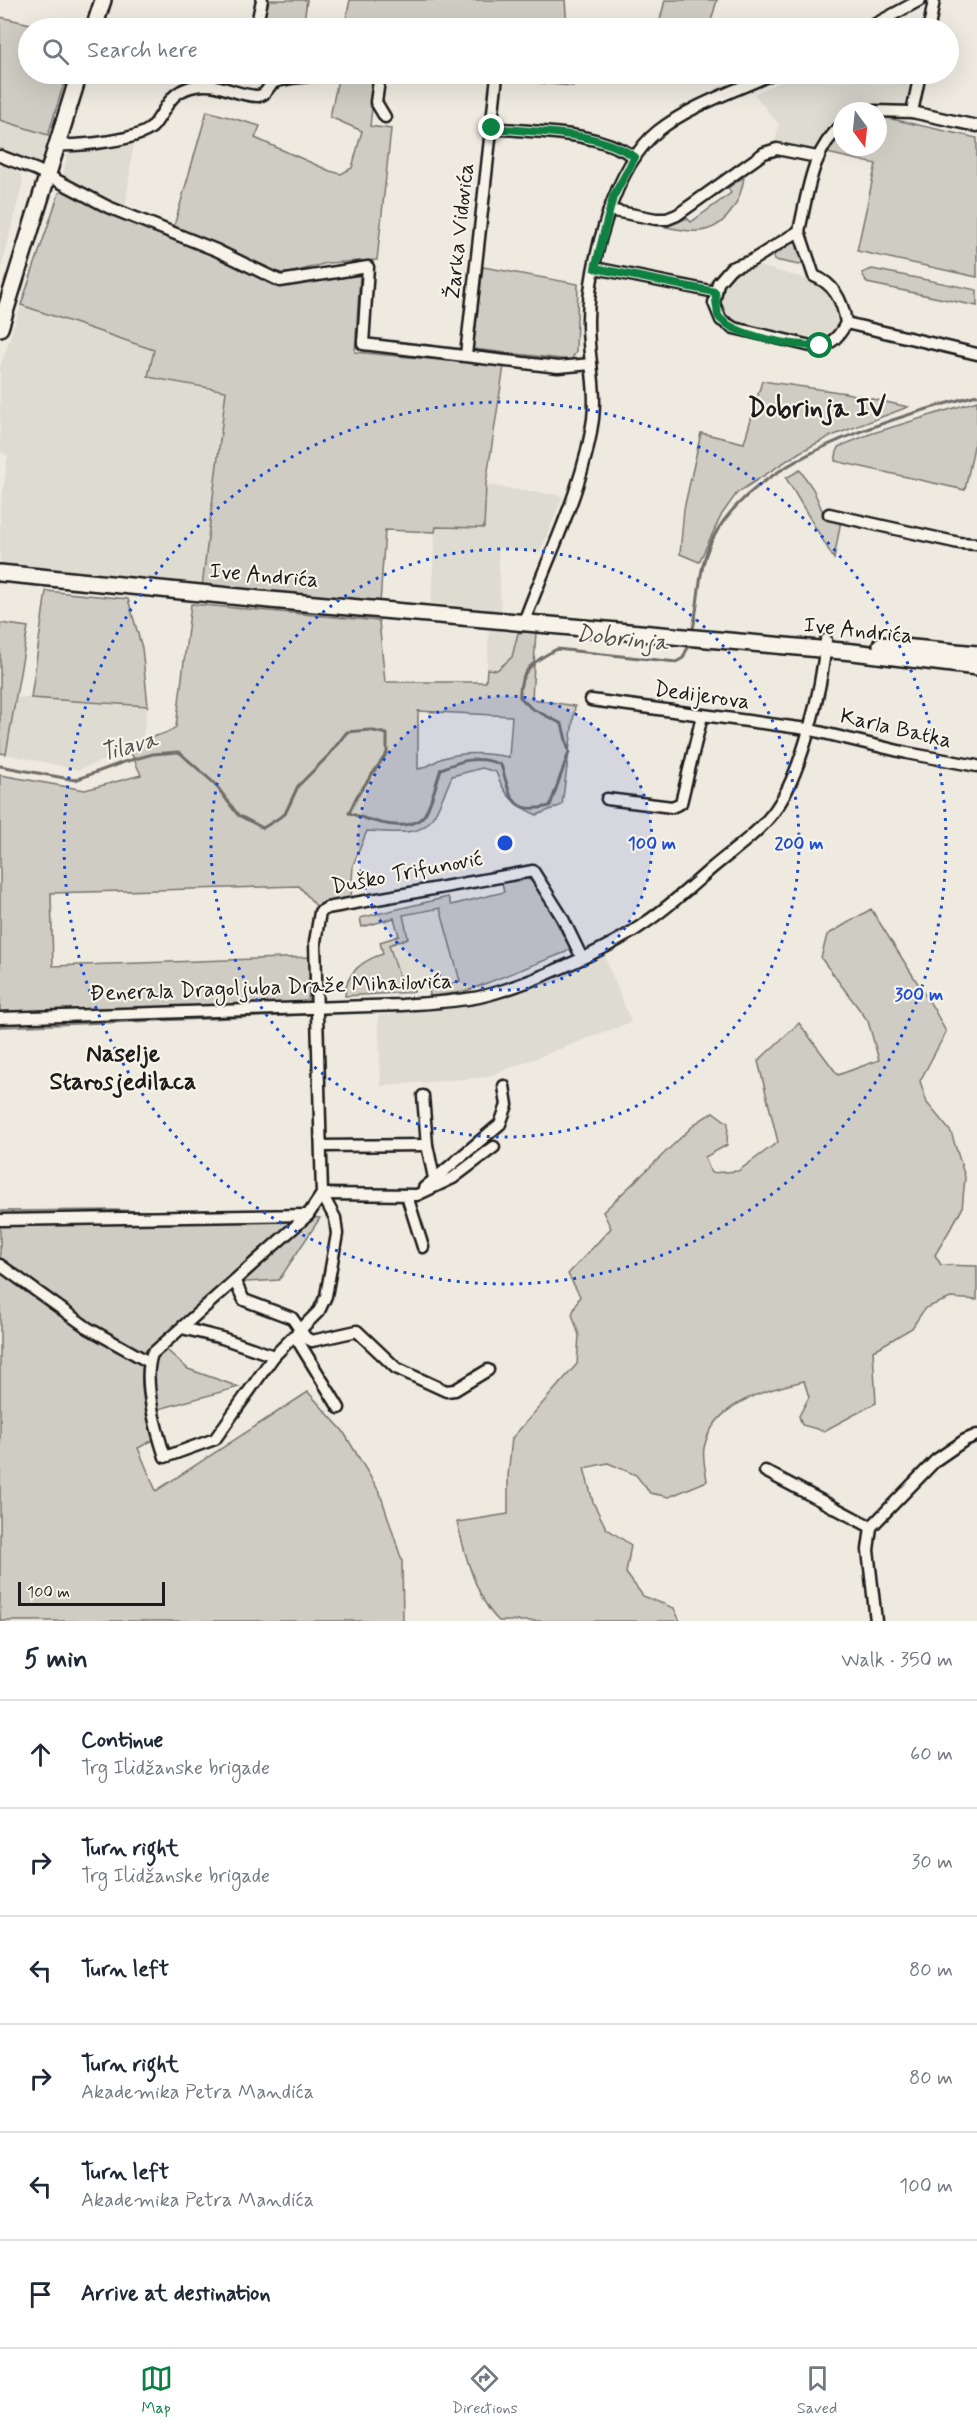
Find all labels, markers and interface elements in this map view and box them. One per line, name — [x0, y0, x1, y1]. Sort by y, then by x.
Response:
search box — [18, 18, 959, 84]
icon: search — [39, 35, 72, 68]
text: Search here — [87, 37, 198, 65]
north arrow — [833, 102, 887, 156]
route end — [478, 114, 504, 140]
street label: Žarka Vidovića — [439, 162, 481, 300]
route start — [806, 332, 832, 358]
district label: Dobrinja IV — [748, 392, 886, 426]
street label: Ive Andrića — [208, 557, 320, 595]
street label: Ive Andrića — [802, 611, 914, 651]
water label: Dobrinja — [574, 619, 671, 659]
street label: Dedijerova — [652, 675, 752, 717]
street label: Karla Batka — [837, 703, 955, 755]
water label: Tilava — [97, 724, 163, 770]
text: 100 m — [628, 832, 676, 856]
text: 200 m — [774, 832, 824, 856]
centre of rings — [495, 833, 515, 853]
street label: Duško Trifunović — [329, 845, 485, 901]
street label: Đenerala Dragoljuba Draže Mihailovića — [89, 968, 453, 1011]
text: 300 m — [895, 983, 943, 1007]
district label: Naselje Starosjedilaca — [50, 1039, 196, 1098]
scale bar — [18, 1579, 165, 1606]
text: 100 m — [27, 1582, 70, 1603]
text: 5 min — [24, 1643, 88, 1677]
text: Walk · 350 m — [841, 1647, 953, 1674]
text: Continue — [81, 1727, 163, 1755]
icon: ahead — [24, 1738, 57, 1771]
text: 60 m — [910, 1741, 953, 1768]
text: Trg Ilidžanske brigade — [81, 1755, 270, 1782]
text: Turn right — [81, 1835, 179, 1863]
icon: right — [24, 1846, 57, 1879]
text: 30 m — [911, 1849, 953, 1876]
text: Trg Ilidžanske brigade — [81, 1863, 270, 1890]
icon: left — [24, 1954, 57, 1987]
text: Turn left — [81, 1956, 169, 1984]
text: 80 m — [909, 1957, 953, 1984]
text: Turn right — [81, 2051, 179, 2079]
icon: right — [24, 2062, 57, 2095]
text: 80 m — [909, 2065, 953, 2092]
text: Akademika Petra Mandića — [81, 2079, 314, 2106]
text: Turn left — [81, 2159, 169, 2187]
icon: left — [24, 2170, 57, 2203]
text: 100 m — [899, 2173, 953, 2200]
text: Akademika Petra Mandića — [81, 2187, 314, 2214]
icon: arrive — [24, 2278, 57, 2311]
text: Arrive at destination — [81, 2280, 271, 2308]
tab: Map — [140, 2362, 173, 2419]
tab: Directions — [452, 2362, 518, 2419]
tab: Saved — [797, 2362, 837, 2419]

